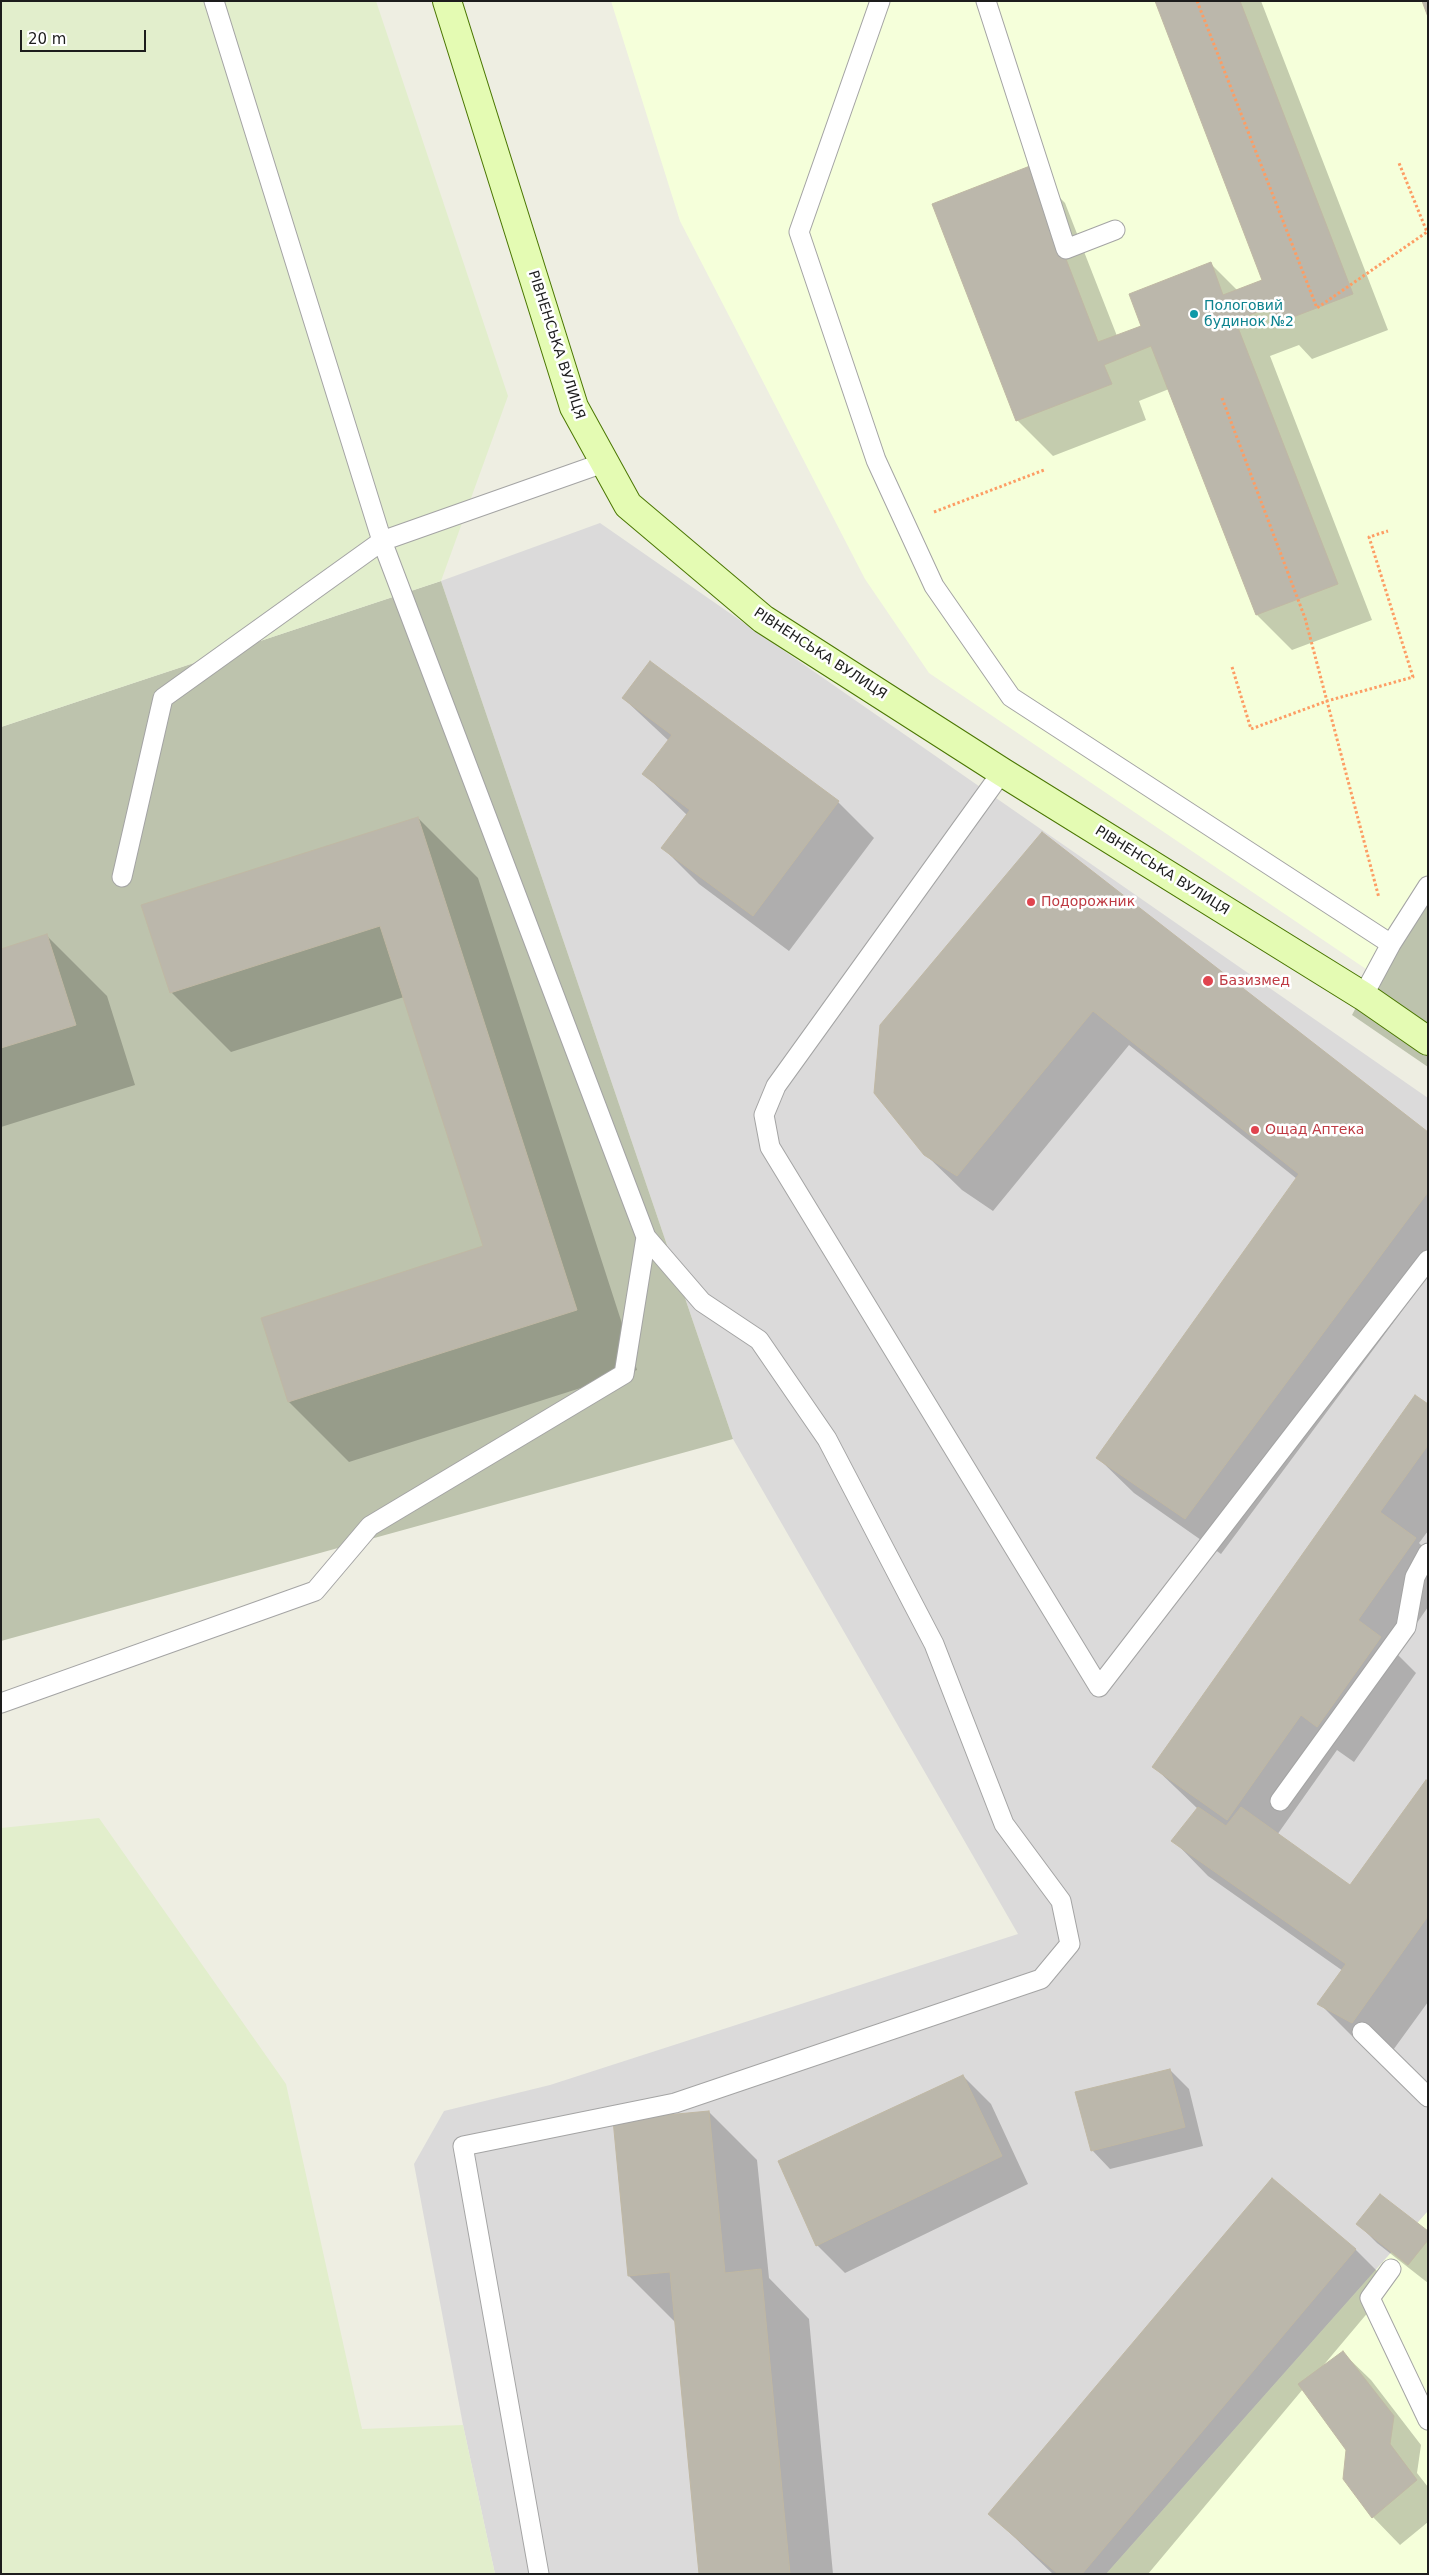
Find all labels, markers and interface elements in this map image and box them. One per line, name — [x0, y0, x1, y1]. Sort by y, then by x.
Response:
scale bar — [22, 20, 149, 52]
text: 20 m — [28, 30, 66, 48]
street label: РІВНЕНСЬКА ВУЛИЦЯ — [524, 269, 588, 421]
place label: Пологовий будинок №2 — [1204, 298, 1294, 331]
marker: Пологовий будинок №2 — [1188, 308, 1200, 320]
street label: РІВНЕНСЬКА ВУЛИЦЯ — [750, 605, 890, 703]
street label: РІВНЕНСЬКА ВУЛИЦЯ — [1092, 823, 1232, 919]
place label: Подорожник — [1041, 894, 1135, 910]
marker: Подорожник — [1025, 896, 1037, 908]
place label: Базизмед — [1219, 973, 1290, 989]
marker: Базизмед — [1201, 974, 1215, 988]
place label: Ощад Аптека — [1265, 1122, 1364, 1138]
marker: Ощад Аптека — [1249, 1124, 1261, 1136]

